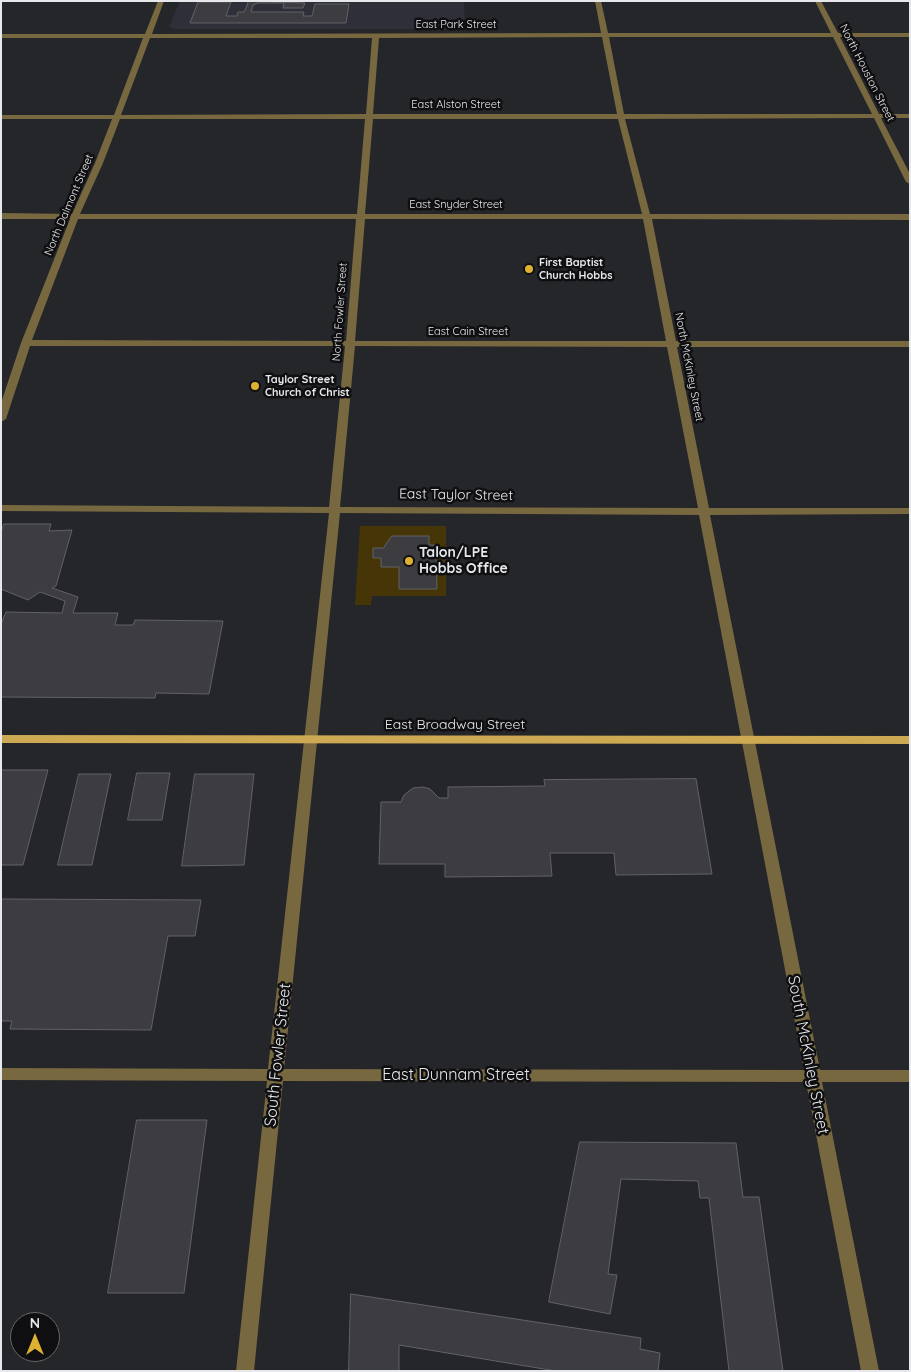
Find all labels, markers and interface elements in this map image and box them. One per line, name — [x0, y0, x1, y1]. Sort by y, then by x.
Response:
street label: East Park Street — [415, 18, 497, 32]
street label: North Houston Street — [837, 22, 897, 124]
street label: East Alston Street — [411, 98, 501, 112]
street label: North Dalmont Street — [42, 152, 96, 258]
street label: East Snyder Street — [409, 198, 503, 212]
place label: First Baptist Church Hobbs — [539, 256, 612, 282]
street label: North Fowler Street — [330, 262, 350, 362]
marker: First Baptist Church Hobbs — [523, 263, 535, 275]
street label: North McKinley Street — [672, 311, 706, 423]
street label: East Cain Street — [428, 325, 508, 339]
place label: Taylor Street Church of Christ — [265, 373, 350, 399]
marker: Taylor Street Church of Christ — [249, 380, 261, 392]
street label: East Taylor Street — [399, 486, 513, 504]
place label: Talon/LPE Hobbs Office — [419, 545, 508, 578]
marker: Talon/LPE Hobbs Office — [403, 555, 415, 567]
street label: East Broadway Street — [385, 717, 525, 733]
street label: South McKinley Street — [783, 974, 833, 1136]
street label: South Fowler Street — [261, 982, 295, 1128]
street label: East Dunnam Street — [382, 1065, 530, 1085]
north arrow — [10, 1312, 60, 1362]
text: N — [30, 1314, 40, 1332]

